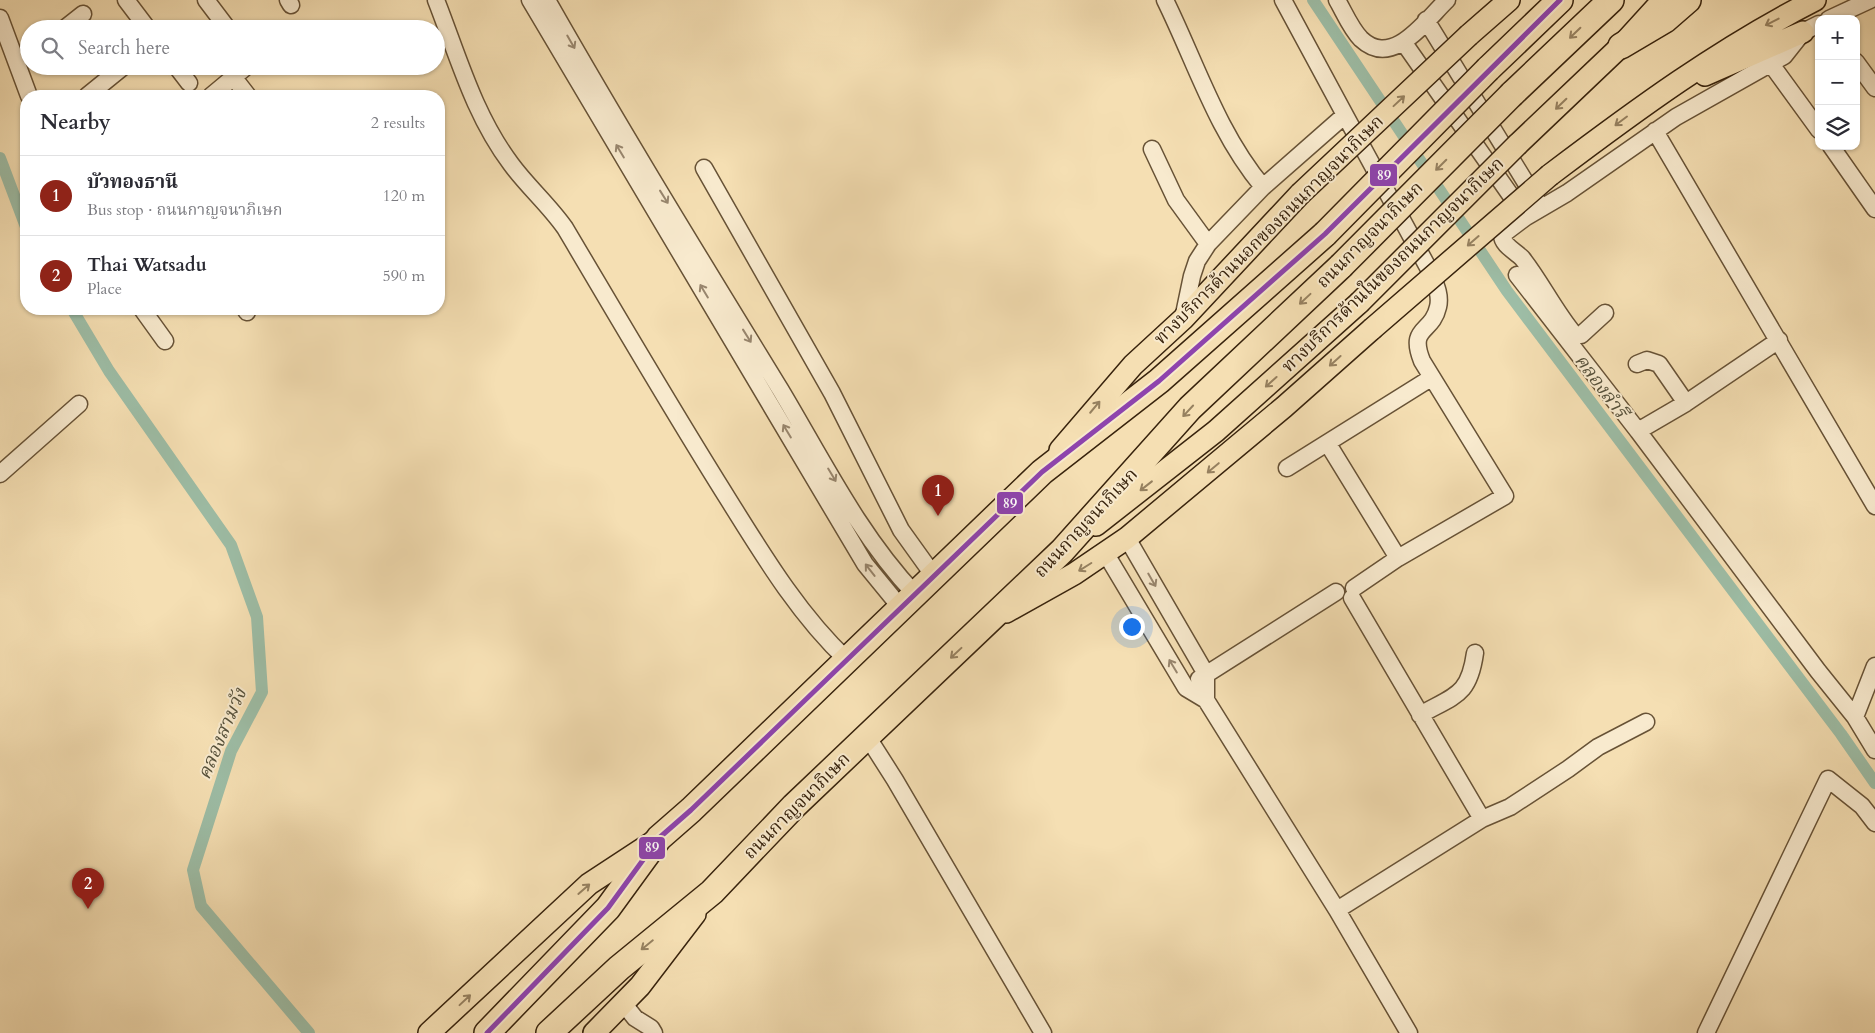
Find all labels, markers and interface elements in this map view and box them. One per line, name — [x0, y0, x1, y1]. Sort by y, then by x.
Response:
map controls — [1815, 15, 1860, 150]
button: + — [1815, 15, 1860, 60]
one-way arrow — [1764, 17, 1779, 27]
search box — [20, 20, 445, 75]
one-way arrow — [1570, 27, 1582, 39]
icon: search — [38, 34, 66, 62]
text: Search here — [78, 35, 170, 61]
one-way arrow — [567, 35, 577, 49]
button: − — [1815, 60, 1860, 105]
one-way arrow — [1393, 95, 1406, 107]
one-way arrow — [1554, 98, 1567, 110]
button: layers — [1815, 105, 1860, 150]
text: Nearby — [40, 108, 111, 137]
street label: ทางบริการด้านนอกของถนนกาญจนาภิเษก — [1150, 111, 1388, 349]
text: 2 results — [371, 112, 425, 134]
one-way arrow — [1614, 116, 1628, 126]
one-way arrow — [615, 145, 625, 159]
street label: ทางบริการด้านในของถนนกาญจนาภิเษก — [1276, 152, 1510, 378]
one-way arrow — [1435, 159, 1447, 171]
line badge: 89 — [1369, 163, 1398, 187]
text: 89 — [1377, 166, 1391, 185]
text: บัวทองธานี — [87, 169, 178, 195]
street label: ถนนกาญจนาภิเษก — [1312, 177, 1428, 293]
text: 1 — [52, 185, 60, 207]
text: 120 m — [383, 185, 425, 207]
one-way arrow — [659, 189, 669, 203]
text: Bus stop · ถนนกาญจนาภิเษก — [87, 199, 283, 221]
one-way arrow — [1467, 236, 1480, 247]
text: Thai Watsadu — [87, 252, 207, 278]
text: 2 — [52, 265, 60, 287]
text: 590 m — [383, 265, 425, 287]
text: Place — [87, 278, 122, 300]
one-way arrow — [698, 284, 708, 298]
one-way arrow — [1299, 293, 1312, 305]
one-way arrow — [742, 329, 752, 343]
water label: คลองลำรี — [1568, 349, 1636, 427]
one-way arrow — [1329, 355, 1342, 367]
one-way arrow — [1264, 376, 1277, 388]
one-way arrow — [1090, 401, 1101, 414]
one-way arrow — [1182, 405, 1194, 418]
one-way arrow — [781, 424, 791, 438]
one-way arrow — [1206, 462, 1219, 473]
street label: ถนนกาญจนาภิเษก — [1029, 463, 1143, 583]
one-way arrow — [827, 468, 837, 482]
pin: 1 — [922, 475, 954, 516]
one-way arrow — [1140, 480, 1153, 491]
line badge: 89 — [996, 491, 1024, 515]
text: 89 — [1003, 494, 1017, 513]
one-way arrow — [1078, 563, 1092, 573]
one-way arrow — [865, 564, 876, 577]
one-way arrow — [1147, 573, 1157, 588]
your location — [1119, 614, 1145, 640]
one-way arrow — [950, 647, 962, 659]
one-way arrow — [1168, 659, 1178, 673]
water label: คลองสามวัง — [191, 683, 253, 784]
street label: ถนนกาญจนาภิเษก — [738, 747, 856, 865]
line badge: 89 — [638, 836, 666, 860]
text: 89 — [645, 838, 659, 857]
pin: 2 — [72, 868, 104, 909]
one-way arrow — [577, 883, 590, 895]
one-way arrow — [641, 939, 654, 950]
one-way arrow — [458, 994, 471, 1006]

